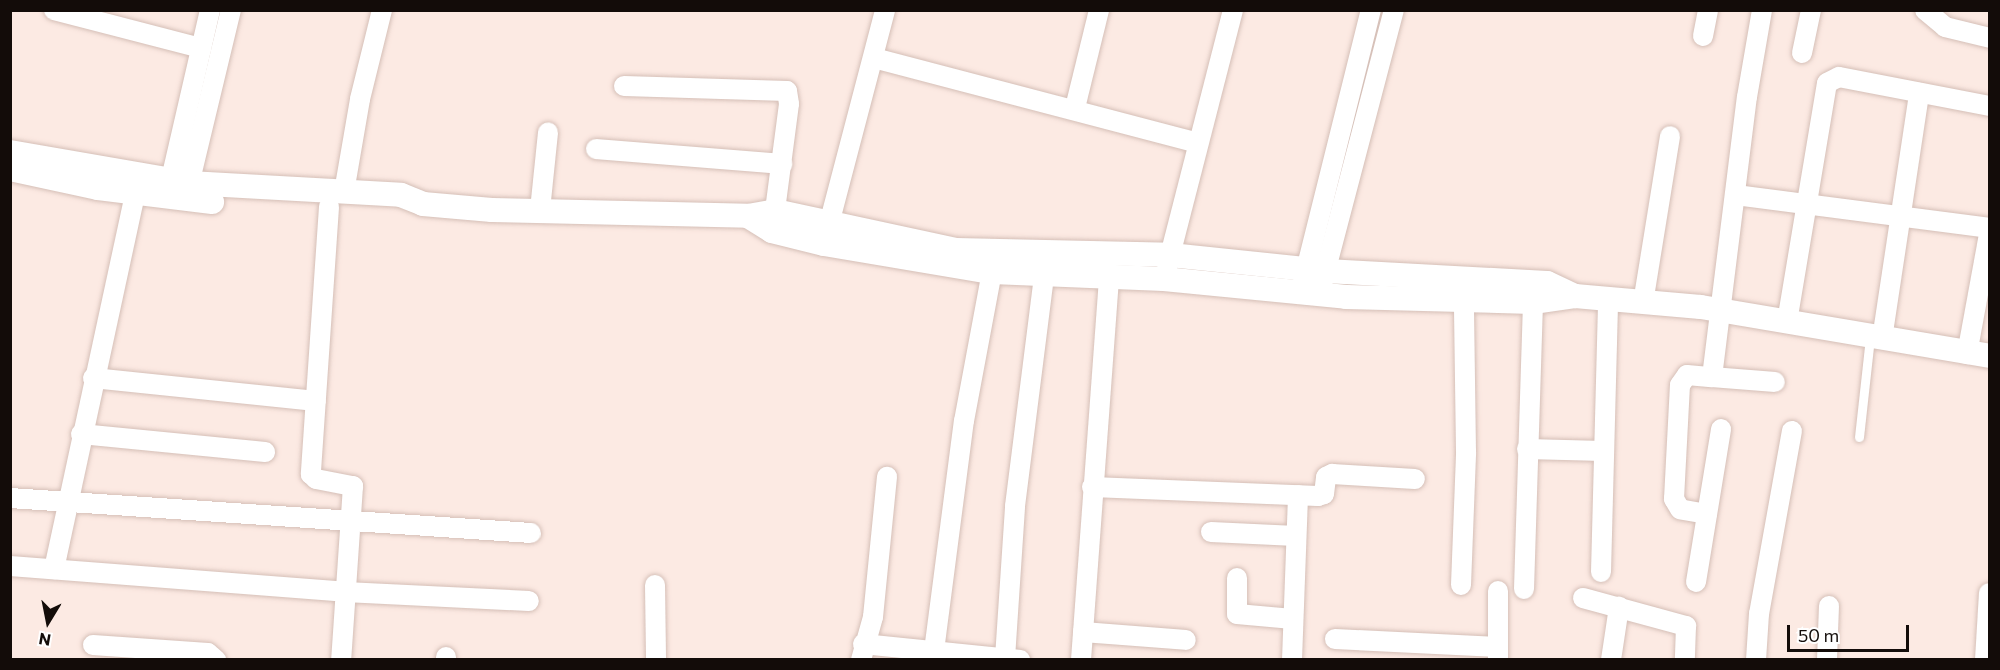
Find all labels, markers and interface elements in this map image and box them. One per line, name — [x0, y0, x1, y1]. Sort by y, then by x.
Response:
north arrow — [18, 592, 78, 652]
scale bar — [1790, 613, 1912, 651]
text: 50 m — [1798, 624, 1839, 646]
text: N — [37, 630, 52, 651]

